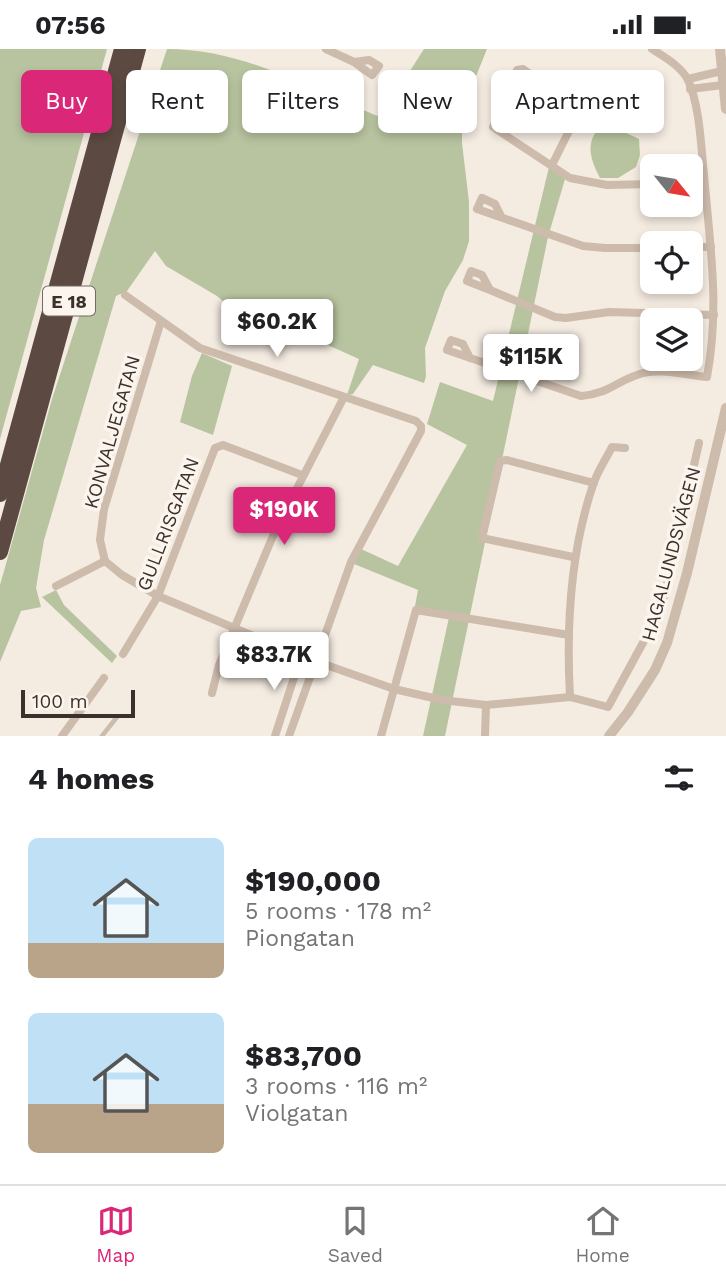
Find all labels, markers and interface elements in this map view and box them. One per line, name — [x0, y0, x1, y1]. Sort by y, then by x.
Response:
text: 07:56 — [35, 10, 105, 40]
chip: Buy — [21, 70, 112, 133]
chip: Rent — [126, 70, 228, 133]
chip: Filters — [242, 70, 364, 133]
chip: New — [378, 70, 477, 133]
chip: Apartment — [491, 70, 664, 133]
north arrow — [640, 154, 704, 217]
map controls — [640, 154, 703, 371]
button: locate — [640, 231, 703, 294]
road number: E 18 — [43, 287, 95, 315]
pin: $60.2K — [220, 299, 334, 359]
text: $60.2K — [237, 308, 317, 335]
button: layers — [640, 308, 703, 371]
pin: $115K — [482, 335, 580, 394]
text: $115K — [499, 343, 563, 370]
street label: KONVALJEGATAN — [79, 353, 145, 511]
street label: GULLRISGATAN — [132, 454, 204, 594]
street label: HAGALUNDSVÄGEN — [637, 464, 705, 644]
pin: $190K — [235, 487, 333, 547]
text: $190K — [249, 496, 319, 523]
pin: $83.7K — [217, 633, 331, 692]
text: $83.7K — [236, 641, 312, 668]
scale bar — [21, 687, 135, 719]
text: 100 m — [32, 690, 88, 713]
icon: filters — [660, 759, 698, 797]
text: 4 homes — [28, 761, 154, 796]
text: $190,000 — [245, 863, 381, 898]
icon: home — [84, 866, 168, 950]
text: 5 rooms · 178 m² — [245, 898, 431, 925]
text: Piongatan — [245, 925, 355, 952]
text: $83,700 — [245, 1038, 362, 1073]
icon: home — [84, 1041, 168, 1125]
text: 3 rooms · 116 m² — [245, 1073, 427, 1100]
text: Violgatan — [245, 1100, 349, 1127]
tab: Map — [96, 1202, 135, 1267]
tab: Saved — [328, 1202, 383, 1267]
tab: Home — [575, 1202, 630, 1267]

